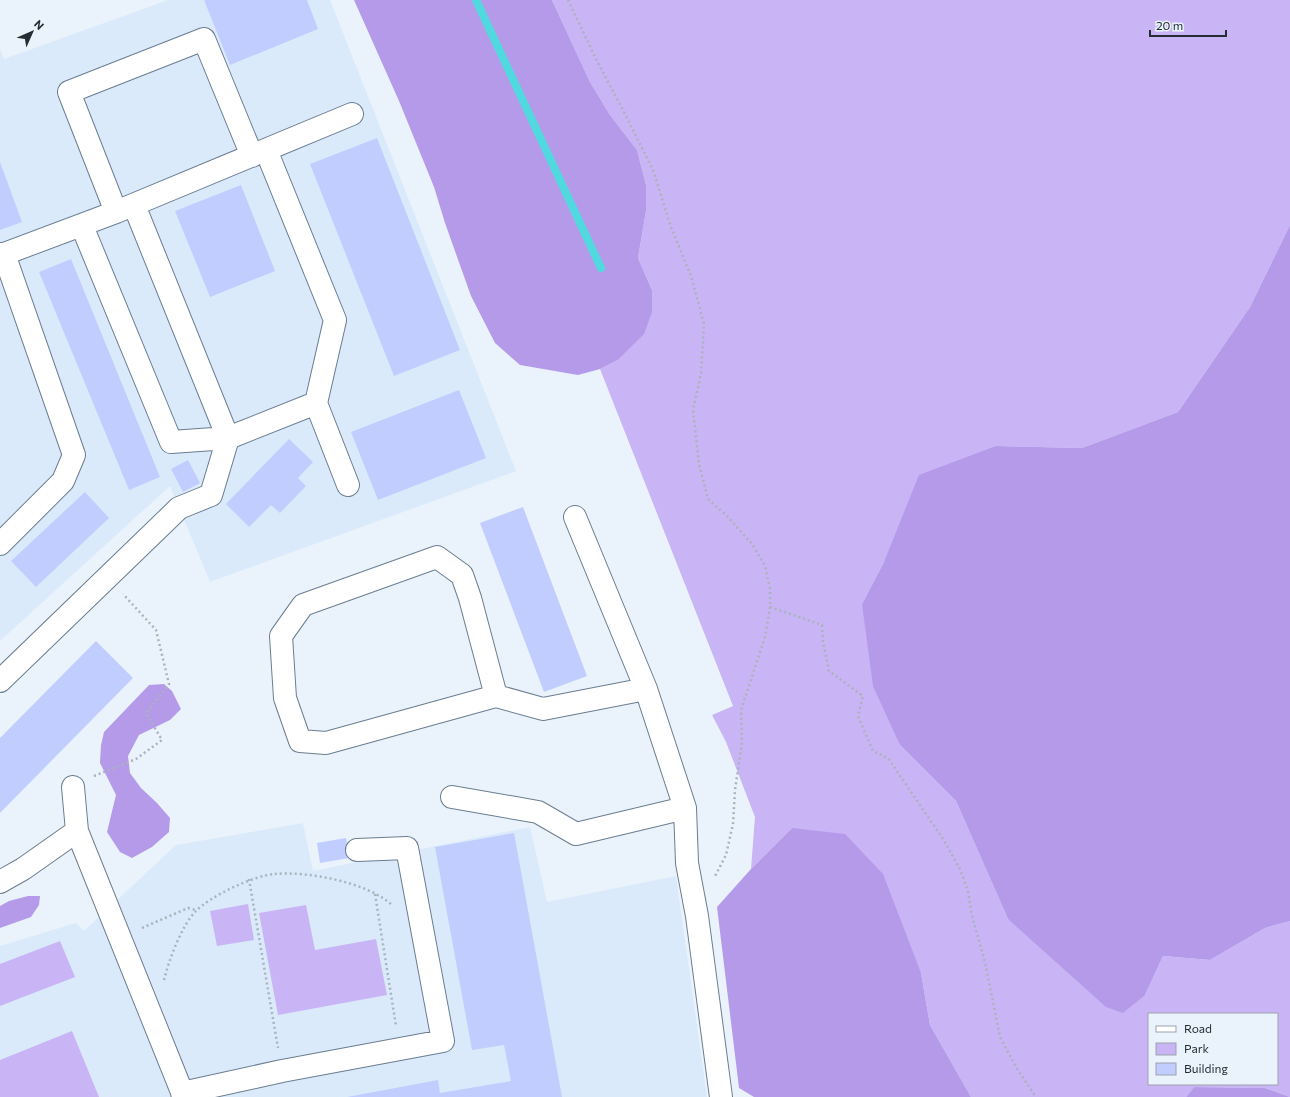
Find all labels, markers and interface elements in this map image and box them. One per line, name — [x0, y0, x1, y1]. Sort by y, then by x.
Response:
north arrow — [12, 12, 52, 52]
scale bar — [1150, 12, 1226, 38]
text: N — [32, 17, 47, 32]
text: 20 m — [1156, 18, 1183, 32]
legend — [1148, 1013, 1278, 1085]
text: Road — [1184, 1021, 1212, 1035]
text: Park — [1184, 1041, 1210, 1055]
text: Building — [1184, 1061, 1228, 1075]

